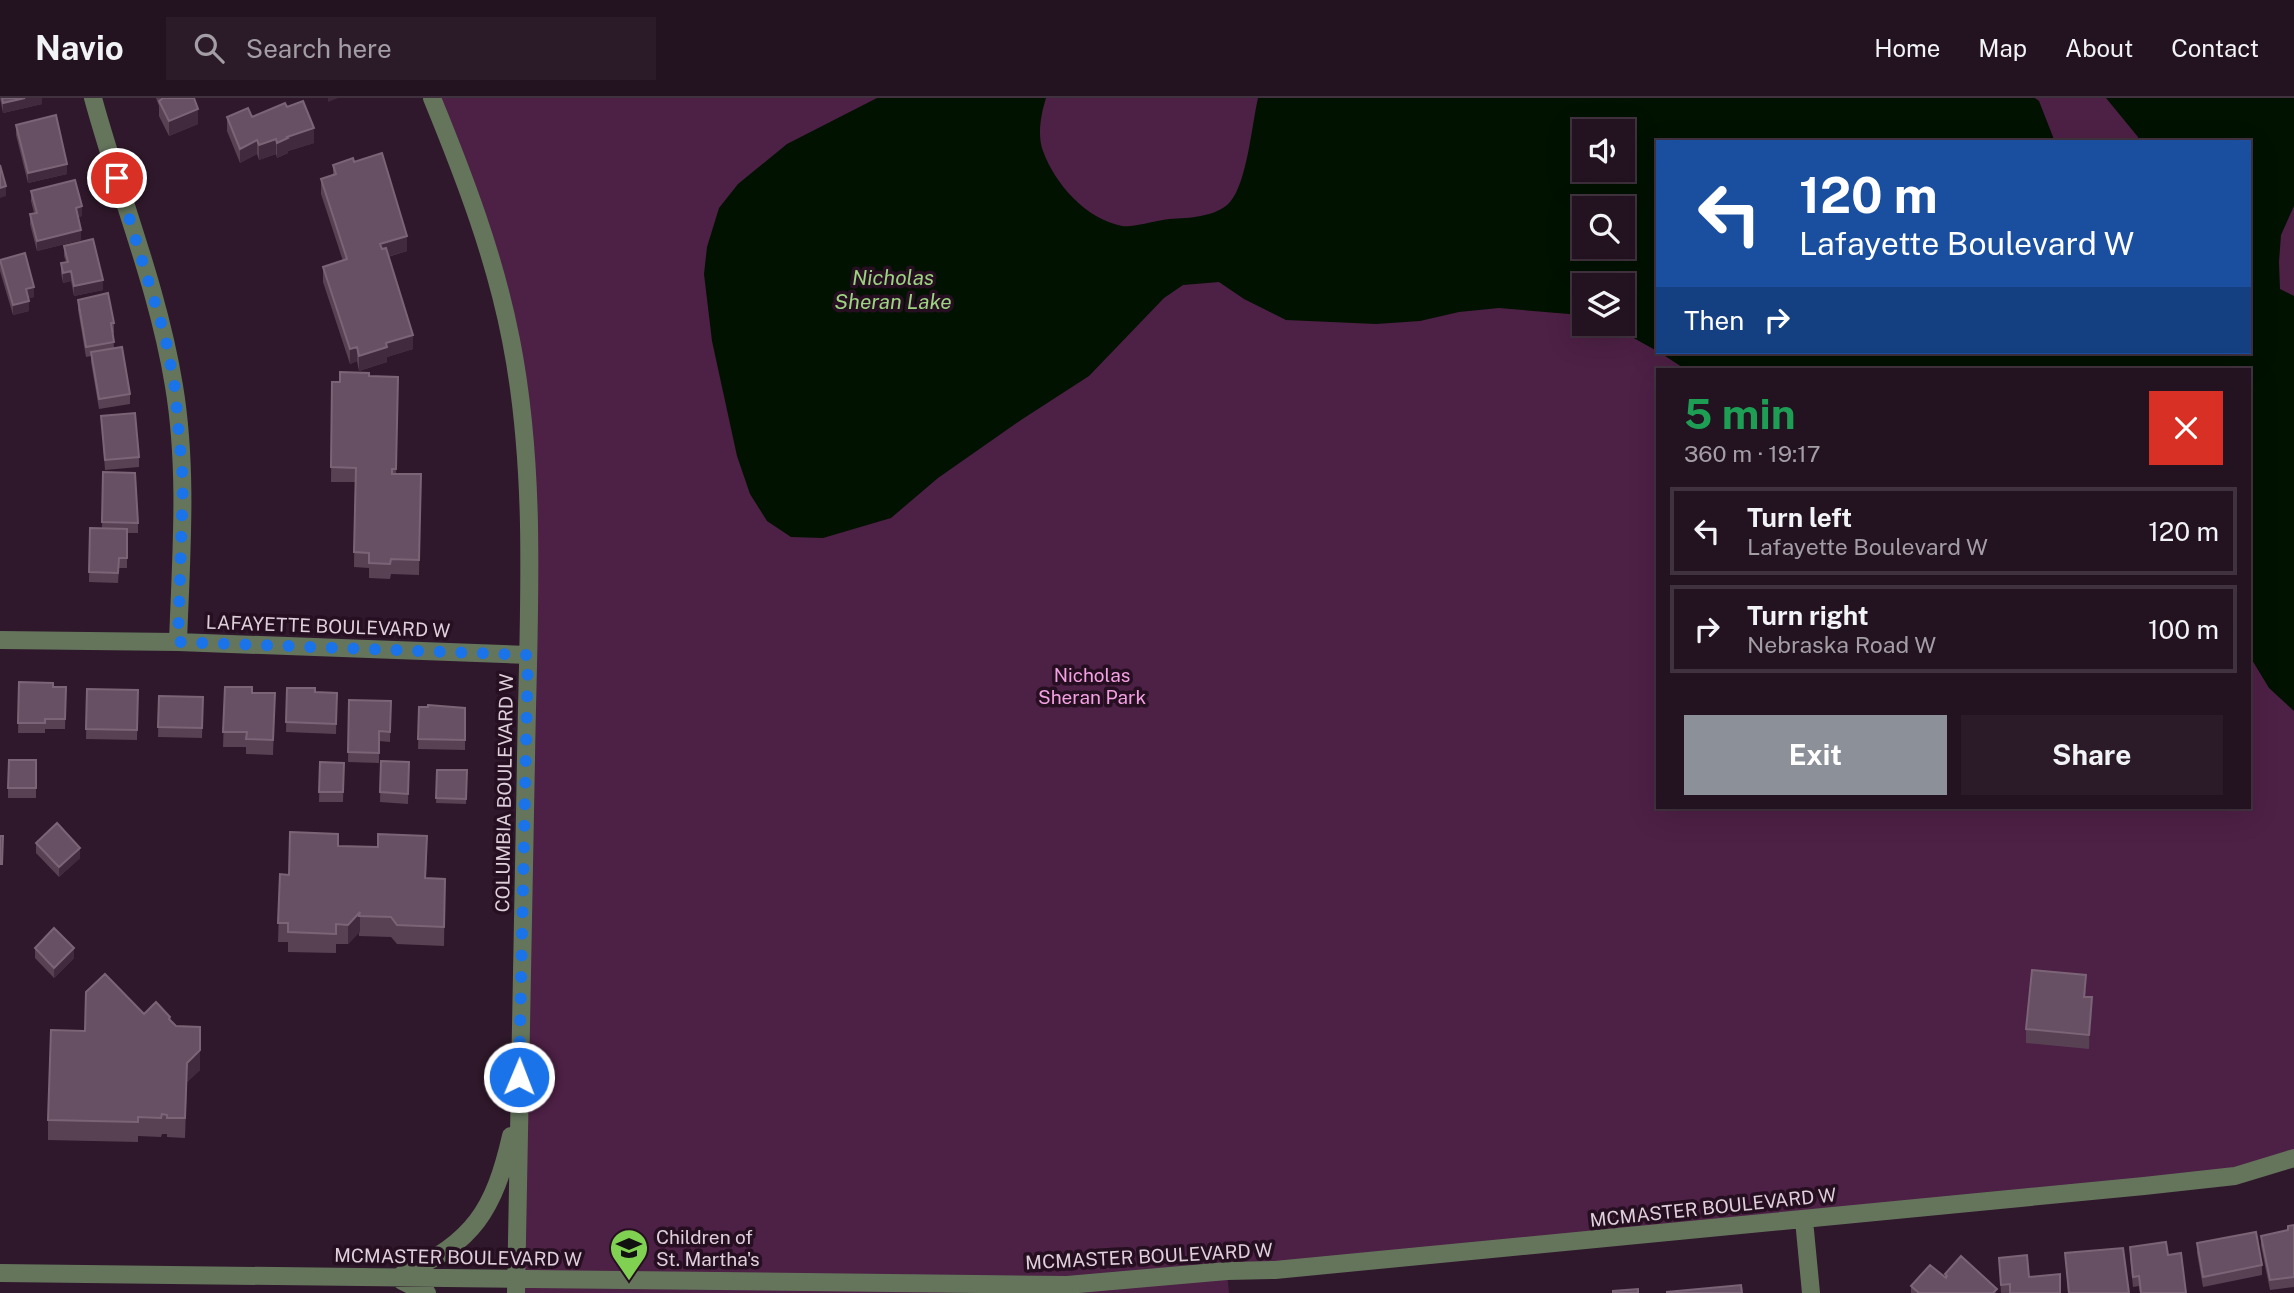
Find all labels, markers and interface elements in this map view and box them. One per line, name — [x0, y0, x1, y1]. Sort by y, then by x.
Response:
search box — [166, 17, 656, 80]
text: Navio — [35, 29, 124, 67]
icon: search — [190, 29, 228, 67]
text: Search here — [246, 33, 392, 64]
text: Home — [1874, 34, 1940, 62]
text: Map — [1978, 34, 2027, 62]
text: About — [2065, 34, 2133, 62]
text: Contact — [2171, 34, 2259, 62]
map controls — [1572, 119, 1635, 336]
button: sound — [1572, 119, 1635, 182]
pin — [87, 148, 147, 208]
icon: arrive — [98, 159, 136, 197]
text: 120 m — [1799, 166, 1938, 224]
icon: left — [1684, 168, 1775, 259]
button: search — [1572, 196, 1635, 259]
text: Lafayette Boulevard W — [1799, 225, 2134, 262]
water label: Nicholas Sheran Lake — [834, 265, 952, 314]
button: layers — [1572, 273, 1635, 336]
icon: right — [1758, 301, 1796, 339]
text: Then — [1684, 305, 1744, 336]
text: 5 min — [1684, 389, 1796, 438]
button: close — [2149, 391, 2223, 465]
text: 360 m · 19:17 — [1684, 440, 1820, 467]
text: Turn left — [1747, 502, 1852, 533]
icon: left — [1688, 512, 1726, 550]
text: 120 m — [2148, 516, 2219, 547]
text: Lafayette Boulevard W — [1747, 533, 1988, 560]
text: Turn right — [1747, 600, 1869, 631]
icon: right — [1688, 610, 1726, 648]
street label: LAFAYETTE BOULEVARD W — [205, 611, 451, 641]
text: 100 m — [2148, 614, 2219, 645]
text: Nebraska Road W — [1747, 631, 1936, 658]
park label: Nicholas Sheran Park — [1038, 664, 1146, 708]
street label: COLUMBIA BOULEVARD W — [491, 673, 517, 913]
button: Exit — [1684, 715, 1947, 795]
button: Share — [1961, 715, 2223, 795]
position arrow — [482, 1040, 556, 1114]
street label: MCMASTER BOULEVARD W — [1589, 1183, 1837, 1231]
place label: Children of St. Martha's — [656, 1226, 760, 1270]
school or university icon: Children of St. Martha's — [608, 1227, 650, 1282]
street label: MCMASTER BOULEVARD W — [1025, 1239, 1273, 1273]
street label: MCMASTER BOULEVARD W — [334, 1244, 582, 1270]

